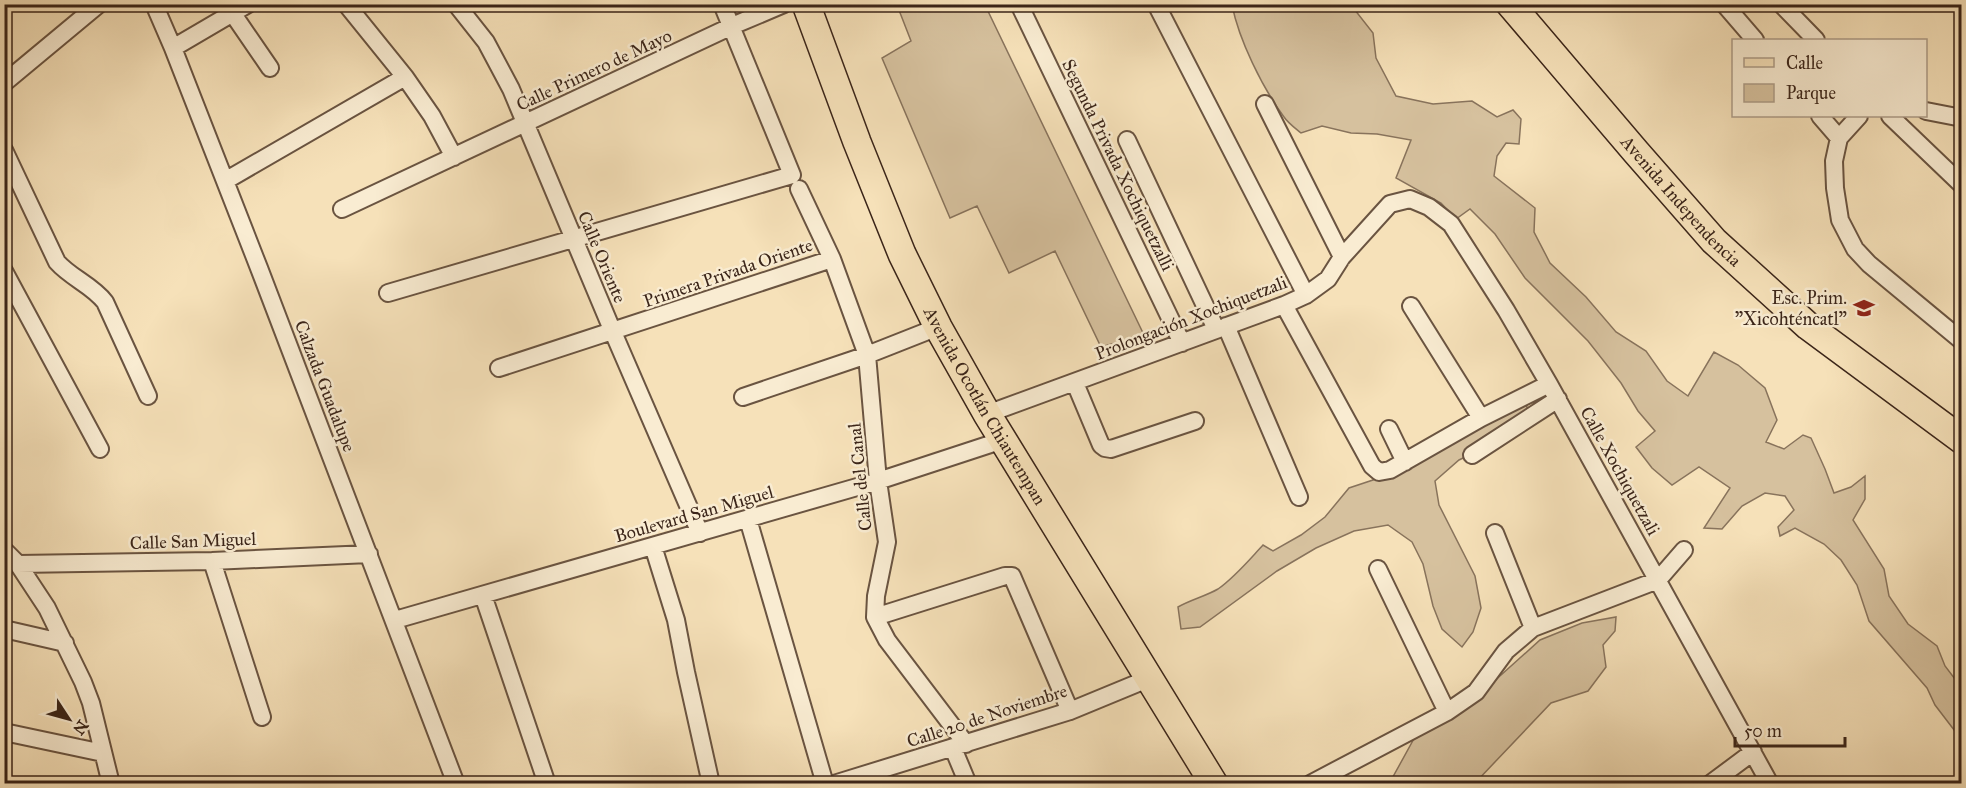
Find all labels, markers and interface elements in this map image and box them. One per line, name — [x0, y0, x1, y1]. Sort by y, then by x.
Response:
street label: Calle Primero de Mayo — [513, 24, 675, 116]
legend — [1732, 39, 1927, 117]
text: Calle — [1786, 52, 1823, 74]
street label: Segunda Privada Xochiquetzalli — [1056, 56, 1179, 275]
text: Parque — [1786, 82, 1836, 105]
street label: Avenida Independencia — [1615, 130, 1746, 271]
street label: Calle Oriente — [573, 208, 631, 306]
street label: Primera Privada Oriente — [641, 234, 815, 312]
street label: Prolongación Xochiquetzali — [1092, 271, 1291, 366]
place label: Esc. Prim. "Xicohténcatl" — [1735, 287, 1847, 330]
school or university icon: Esc. Prim. "Xicohténcatl" — [1852, 296, 1876, 320]
street label: Avenida Ocotlán Chiautempan — [918, 302, 1051, 509]
street label: Calzada Guadalupe — [290, 317, 360, 455]
street label: Calle Xochiquetzali — [1575, 403, 1665, 540]
street label: Calle del Canal — [843, 422, 877, 532]
street label: Boulevard San Miguel — [612, 481, 776, 548]
street label: Calle San Miguel — [129, 528, 257, 555]
street label: Calle 20 de Noviembre — [904, 680, 1070, 752]
north arrow — [39, 689, 99, 749]
scale bar — [1735, 710, 1844, 748]
text: N — [69, 716, 92, 739]
text: 50 m — [1744, 720, 1782, 742]

